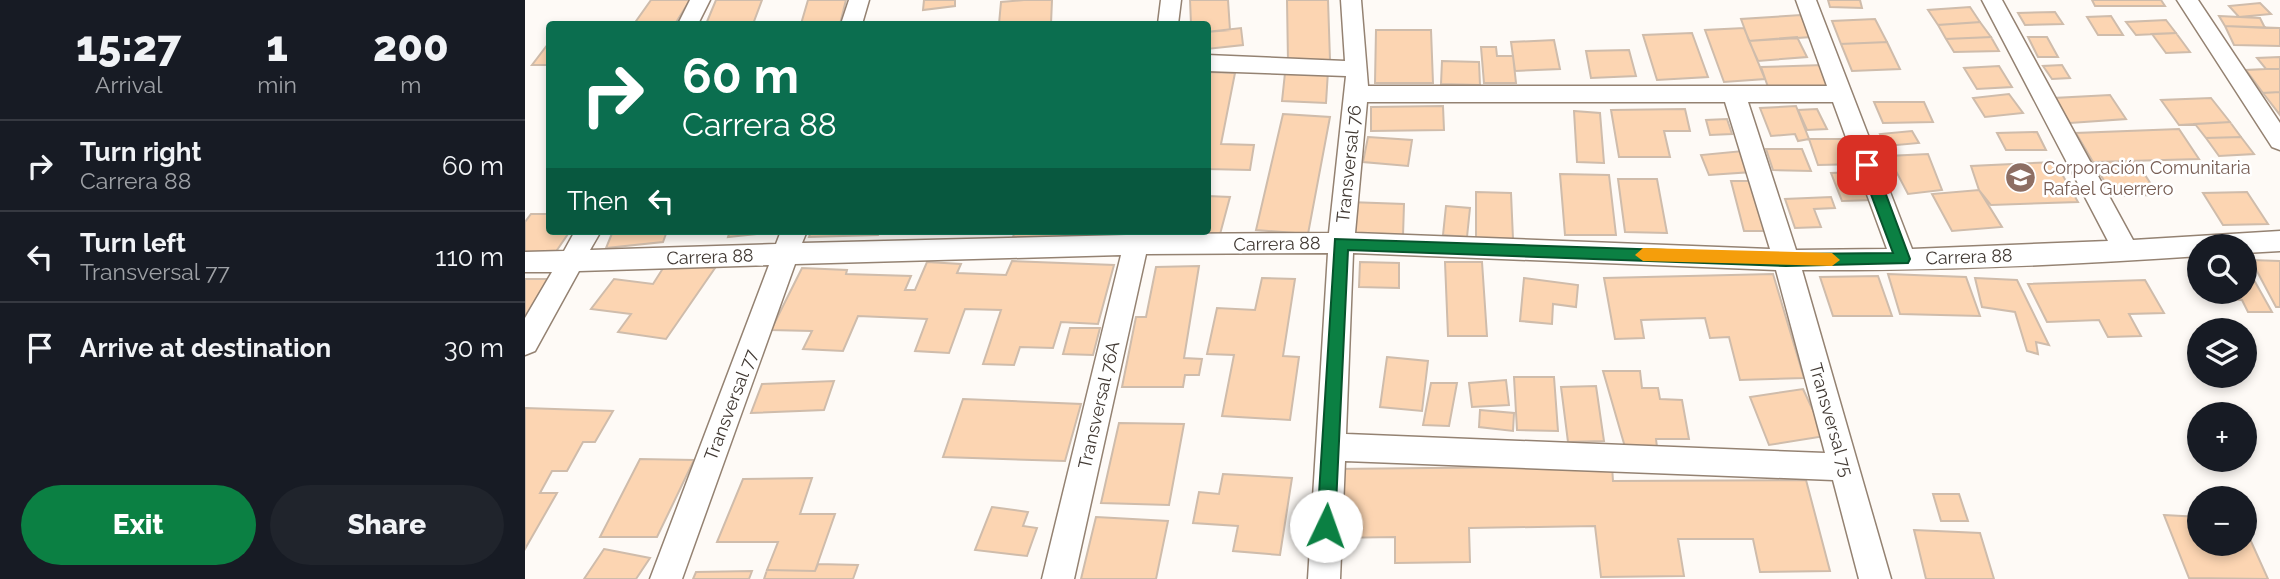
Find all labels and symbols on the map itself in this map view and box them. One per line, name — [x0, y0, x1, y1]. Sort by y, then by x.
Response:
street label: Transversal 76 — [1332, 104, 1365, 224]
pin — [1837, 135, 1897, 195]
place label: Corporación Comunitaria Rafael Guerrero — [2043, 157, 2250, 199]
school or university icon: Corporación Comunitaria Rafael Guerrero — [2003, 161, 2037, 195]
street label: Carrera 88 — [1233, 232, 1321, 255]
street label: Carrera 88 — [666, 244, 754, 269]
street label: Carrera 88 — [1925, 244, 2013, 269]
street label: Transversal 76A — [1074, 339, 1123, 471]
street label: Transversal 77 — [700, 346, 761, 463]
street label: Transversal 75 — [1805, 361, 1858, 479]
position arrow — [1289, 489, 1363, 563]

